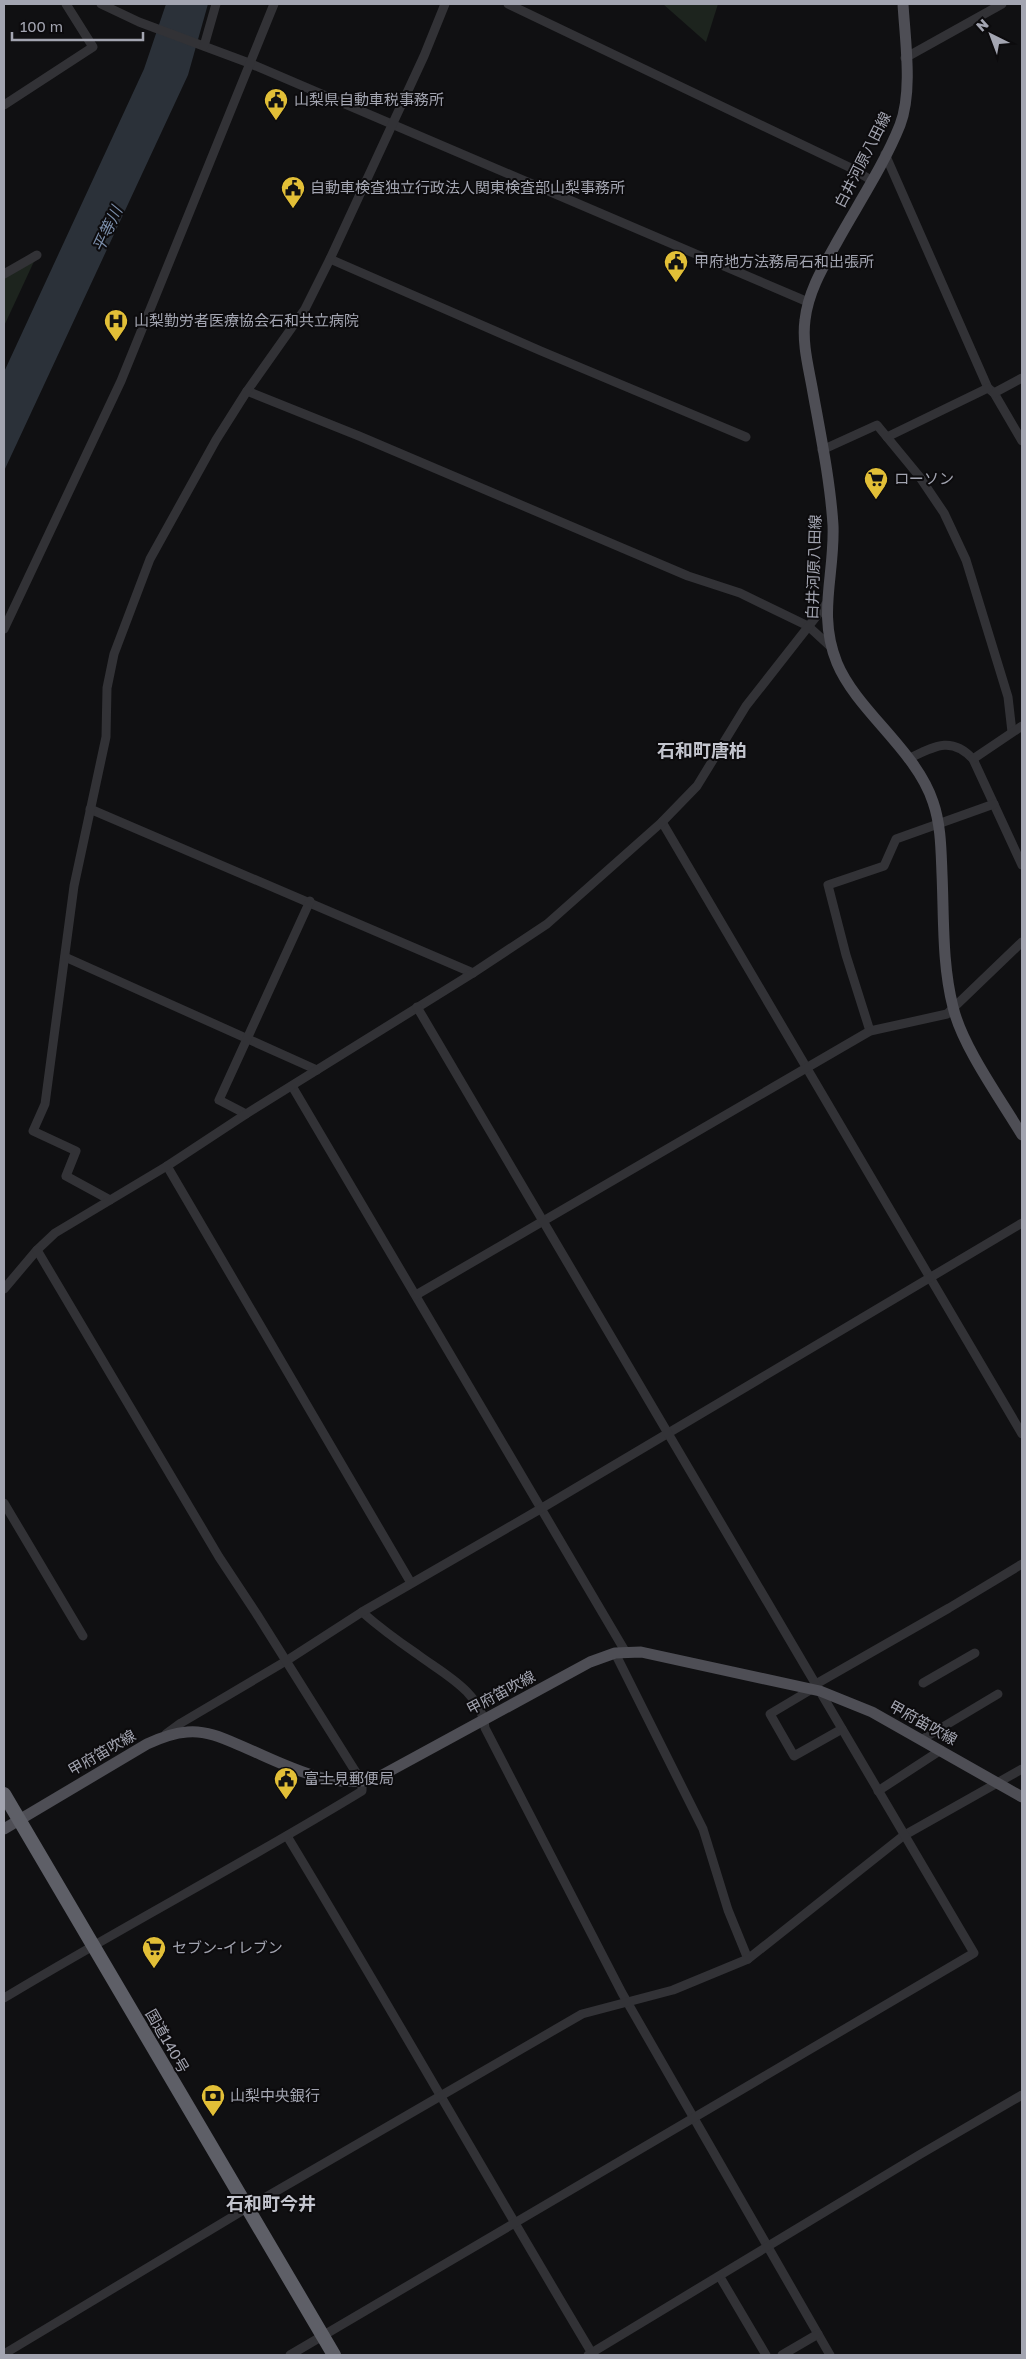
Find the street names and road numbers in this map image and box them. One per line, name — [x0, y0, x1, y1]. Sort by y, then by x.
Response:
street label: 白井河原八田線 — [830, 109, 894, 210]
street label: 白井河原八田線 — [802, 514, 824, 620]
street label: 甲府笛吹線 — [463, 1667, 538, 1718]
street label: 甲府笛吹線 — [886, 1696, 961, 1748]
street label: 甲府笛吹線 — [65, 1726, 138, 1779]
street label: 国道140号 — [142, 2005, 193, 2076]

